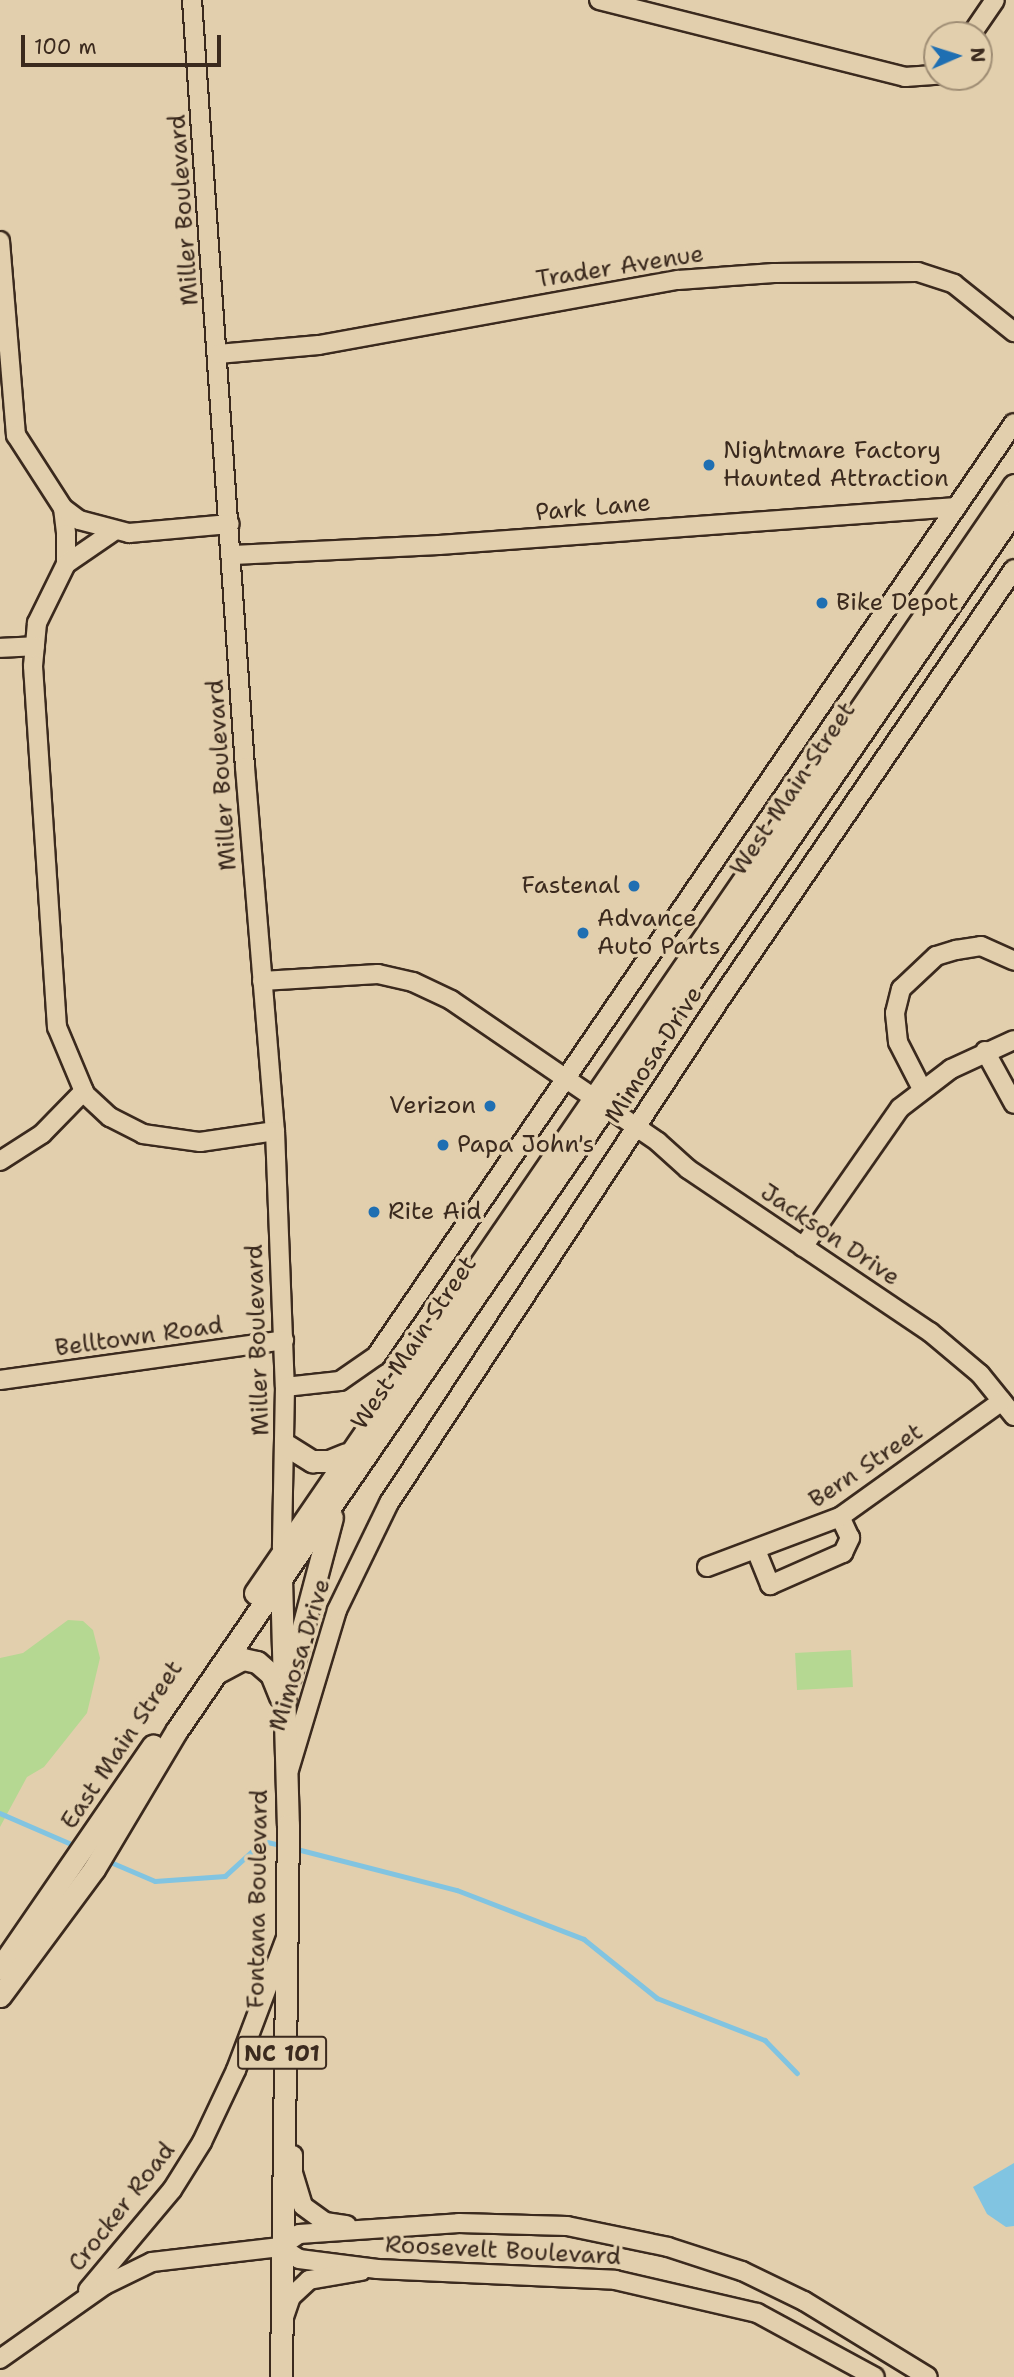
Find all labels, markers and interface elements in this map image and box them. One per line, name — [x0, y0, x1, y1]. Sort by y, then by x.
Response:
scale bar — [24, 21, 224, 65]
north arrow — [923, 21, 993, 91]
text: 100 m — [34, 33, 97, 61]
text: N — [965, 47, 990, 63]
street label: Miller Boulevard — [163, 113, 205, 307]
street label: Trader Avenue — [534, 240, 706, 294]
place label: Nightmare Factory Haunted Attraction — [723, 437, 949, 493]
marker: Nightmare Factory Haunted Attraction — [701, 457, 717, 473]
street label: Park Lane — [534, 489, 652, 527]
place label: Bike Depot — [836, 589, 959, 617]
marker: Bike Depot — [814, 595, 830, 611]
street label: Miller Boulevard — [201, 678, 243, 872]
street label: West Main Street — [724, 697, 862, 881]
place label: Fastenal — [522, 872, 620, 900]
marker: Fastenal — [626, 878, 642, 894]
place label: Advance Auto Parts — [597, 905, 721, 961]
marker: Advance Auto Parts — [575, 925, 591, 941]
street label: Mimosa Drive — [599, 981, 709, 1129]
place label: Verizon — [389, 1092, 476, 1120]
marker: Verizon — [482, 1098, 498, 1114]
place label: Papa John's — [457, 1131, 594, 1159]
marker: Papa John's — [435, 1137, 451, 1153]
street label: Jackson Drive — [755, 1178, 905, 1292]
place label: Rite Aid — [388, 1198, 482, 1226]
marker: Rite Aid — [366, 1204, 382, 1220]
street label: Miller Boulevard — [240, 1244, 276, 1436]
street label: West Main Street — [345, 1251, 483, 1435]
street label: Belltown Road — [53, 1311, 225, 1363]
street label: Bern Street — [804, 1417, 928, 1515]
street label: Mimosa Drive — [263, 1575, 337, 1735]
street label: East Main Street — [55, 1655, 189, 1835]
street label: Fontana Boulevard — [242, 1789, 274, 2009]
road number: NC 101 — [236, 2034, 328, 2072]
street label: Crocker Road — [63, 2137, 181, 2277]
street label: Roosevelt Boulevard — [384, 2230, 622, 2272]

